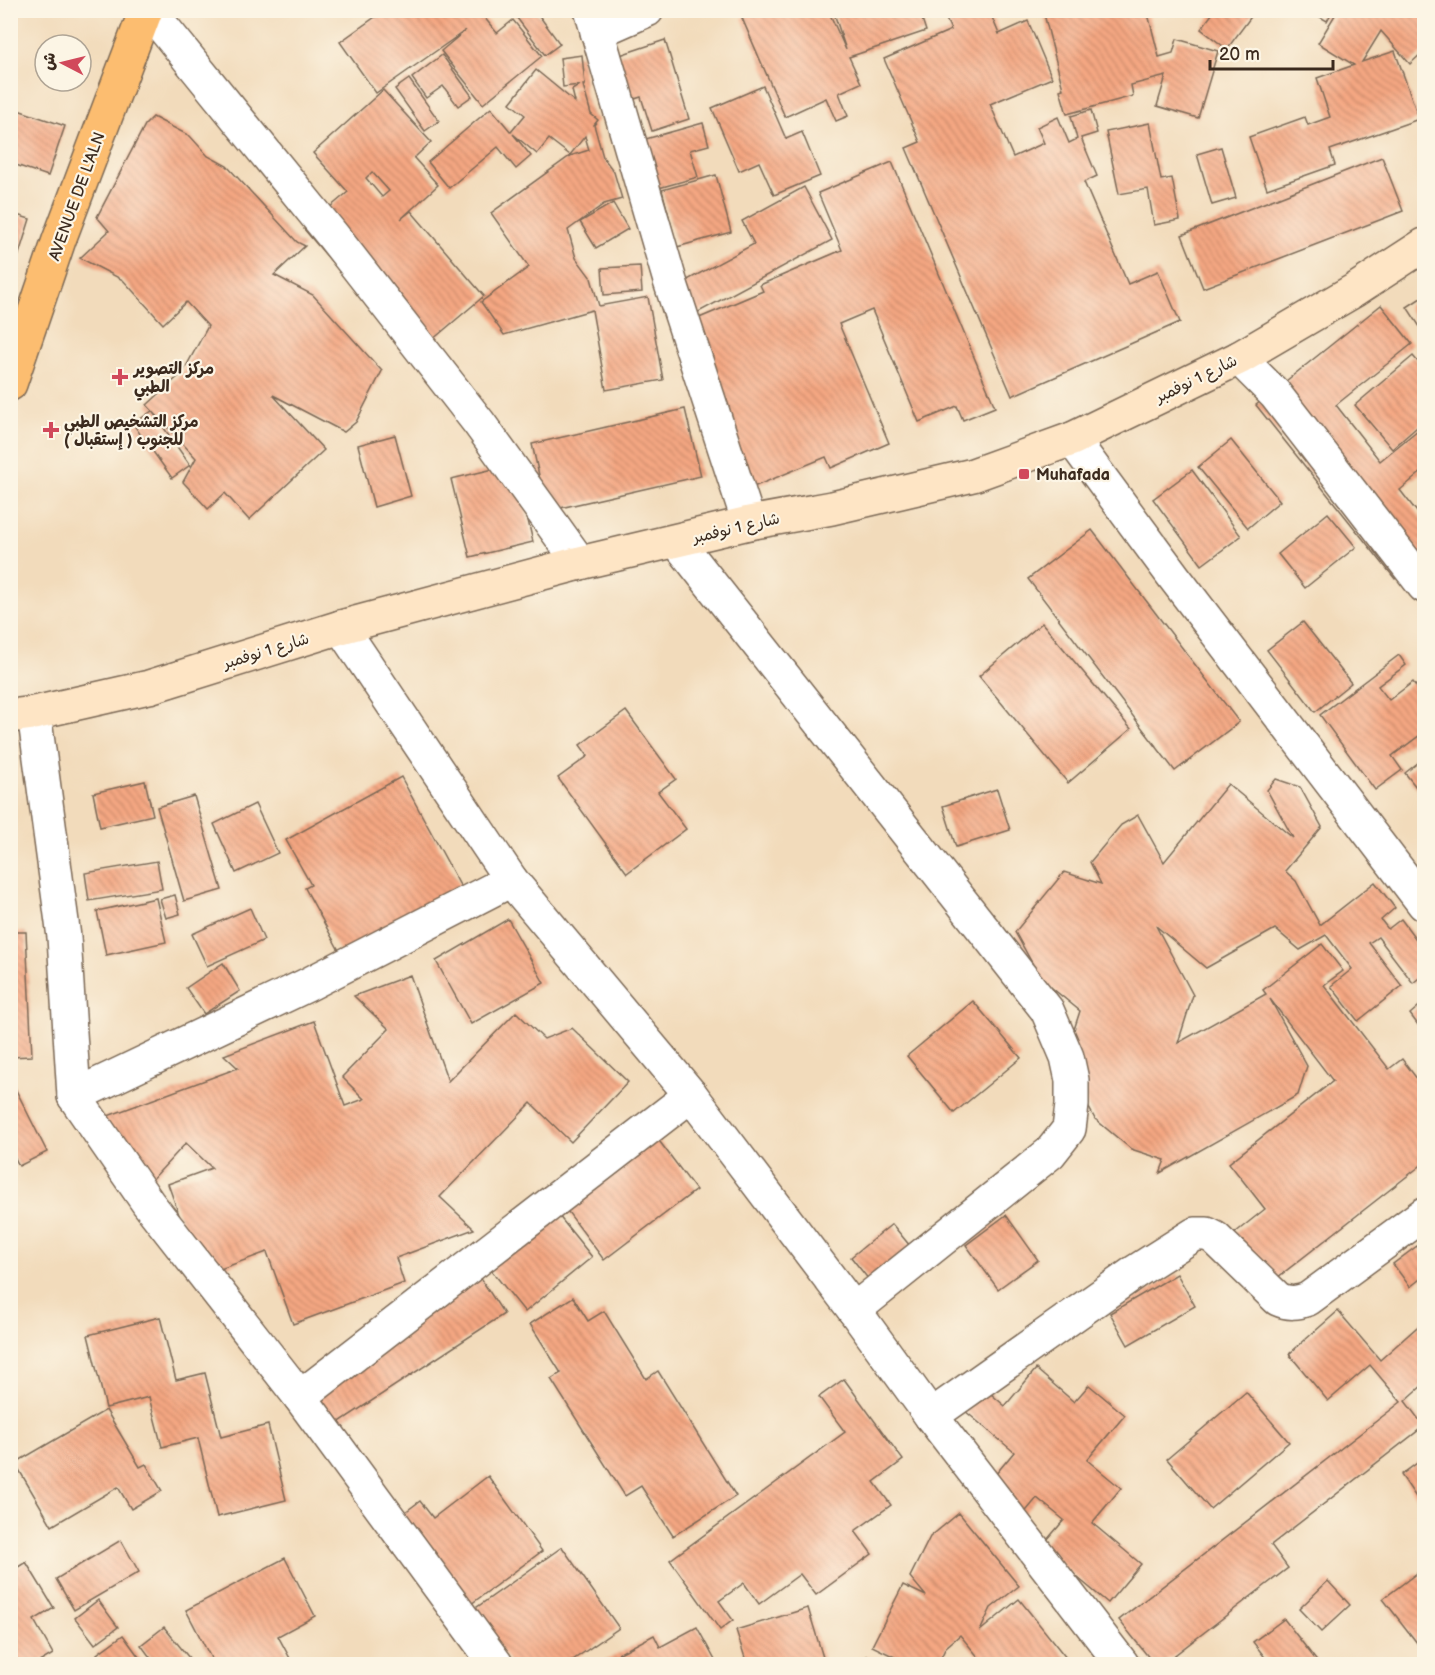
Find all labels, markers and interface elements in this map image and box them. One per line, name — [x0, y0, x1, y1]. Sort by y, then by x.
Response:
north arrow — [33, 33, 93, 93]
scale bar — [1210, 33, 1333, 71]
text: 20 m — [1219, 44, 1260, 65]
text: ش — [39, 51, 60, 71]
street label: AVENUE DE L'ALN — [45, 130, 110, 263]
street label: شارع 1 نوفمبر — [1151, 351, 1241, 409]
place label: مركز التصوير الطبي — [132, 360, 214, 401]
marker: مركز التصوير الطبي — [111, 368, 129, 386]
place label: مركز التشخيص الطبي للجنوب ( إستقبال ) — [64, 413, 199, 451]
marker: مركز التشخيص الطبي للجنوب ( إستقبال ) — [42, 421, 60, 439]
place label: Muhafada — [1036, 466, 1110, 485]
marker: Muhafada — [1017, 467, 1031, 481]
street label: شارع 1 نوفمبر — [689, 509, 782, 549]
street label: شارع 1 نوفمبر — [219, 629, 312, 675]

